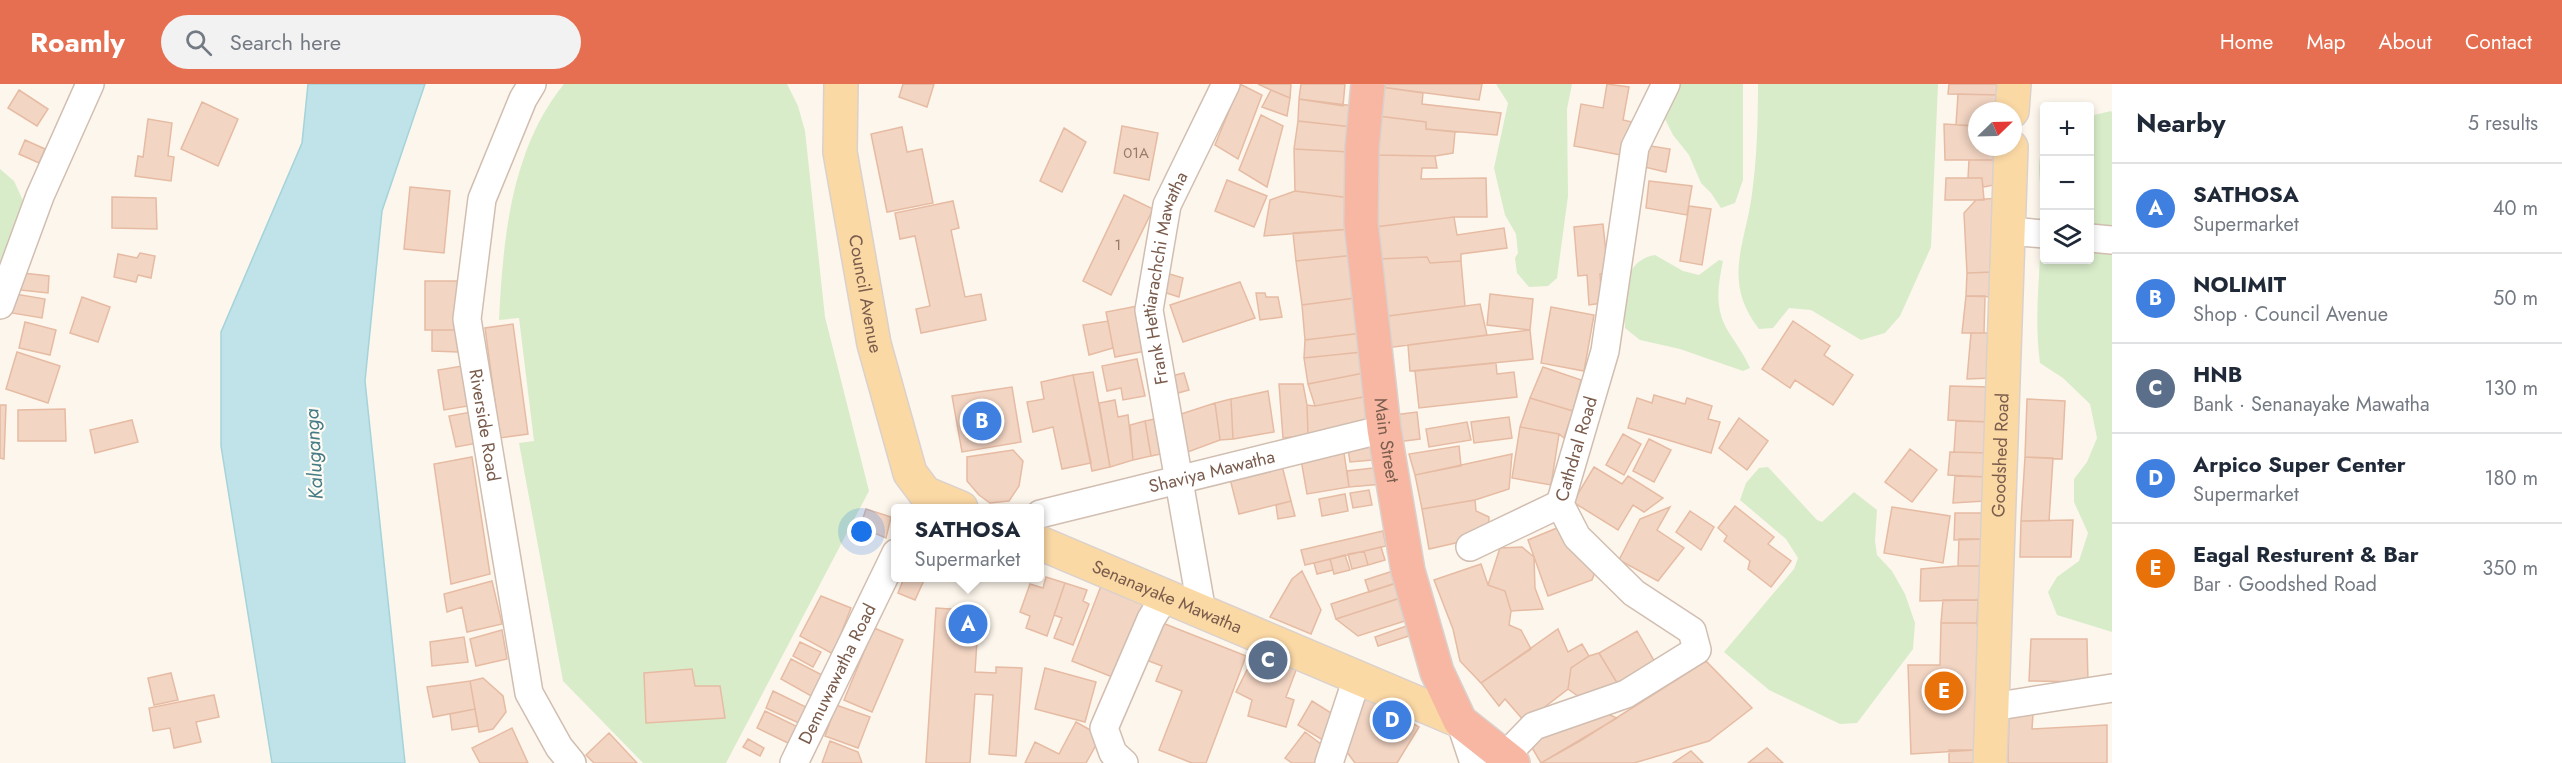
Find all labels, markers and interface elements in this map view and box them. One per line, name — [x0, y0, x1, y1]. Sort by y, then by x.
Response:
search box — [161, 15, 581, 69]
text: Roamly — [30, 22, 125, 63]
icon: search — [182, 26, 215, 59]
text: Search here — [230, 26, 341, 58]
text: Home — [2220, 27, 2273, 57]
text: Map — [2306, 27, 2346, 57]
text: About — [2379, 27, 2432, 57]
text: Contact — [2465, 27, 2532, 57]
north arrow — [1968, 102, 2022, 156]
map controls — [2040, 102, 2094, 264]
button: + — [2040, 102, 2094, 156]
text: Nearby — [2136, 104, 2225, 142]
text: 5 results — [2468, 109, 2538, 138]
house number: 01A — [1123, 142, 1149, 164]
button: − — [2040, 156, 2094, 210]
street label: Frank Hettiarachchi Mawatha — [1136, 167, 1194, 387]
text: SATHOSA — [2193, 178, 2299, 210]
text: A — [2148, 194, 2163, 223]
text: 40 m — [2493, 194, 2538, 223]
button: layers — [2040, 210, 2094, 264]
text: Supermarket — [2193, 210, 2299, 239]
street label: Council Avenue — [842, 232, 889, 356]
house number: 1 — [1115, 234, 1121, 256]
text: NOLIMIT — [2193, 268, 2286, 300]
text: B — [2149, 284, 2162, 313]
text: 50 m — [2493, 284, 2538, 313]
text: Shop · Council Avenue — [2193, 300, 2388, 329]
text: HNB — [2193, 358, 2242, 390]
street label: Riverside Road — [462, 367, 507, 483]
text: C — [2148, 374, 2163, 403]
text: 130 m — [2484, 374, 2538, 403]
text: Bank · Senanayake Mawatha — [2193, 390, 2430, 419]
street label: Cathdral Road — [1548, 393, 1604, 505]
street label: Goodshed Road — [1985, 393, 2016, 518]
street label: Main Street — [1368, 396, 1406, 485]
pin: B — [962, 398, 1002, 444]
water label: Kaluganga — [297, 408, 331, 500]
street label: Shaviya Mawatha — [1146, 443, 1278, 500]
text: Arpico Super Center — [2193, 448, 2406, 480]
text: D — [2148, 464, 2163, 493]
text: 180 m — [2484, 464, 2538, 493]
text: Supermarket — [2193, 480, 2299, 509]
popup — [891, 504, 1044, 582]
text: SATHOSA — [915, 513, 1021, 545]
your location — [847, 517, 876, 546]
text: Eagal Resturent & Bar — [2193, 538, 2419, 570]
text: Supermarket — [915, 545, 1020, 574]
street label: Senanayake Mawatha — [1088, 554, 1246, 640]
text: E — [2149, 554, 2162, 583]
text: 350 m — [2482, 554, 2538, 583]
text: Bar · Goodshed Road — [2193, 570, 2377, 599]
street label: Demuwawatha Road — [792, 599, 882, 749]
pin: A — [948, 602, 988, 646]
pin: C — [1248, 638, 1288, 682]
pin: E — [1924, 668, 1964, 714]
pin: D — [1372, 698, 1412, 742]

